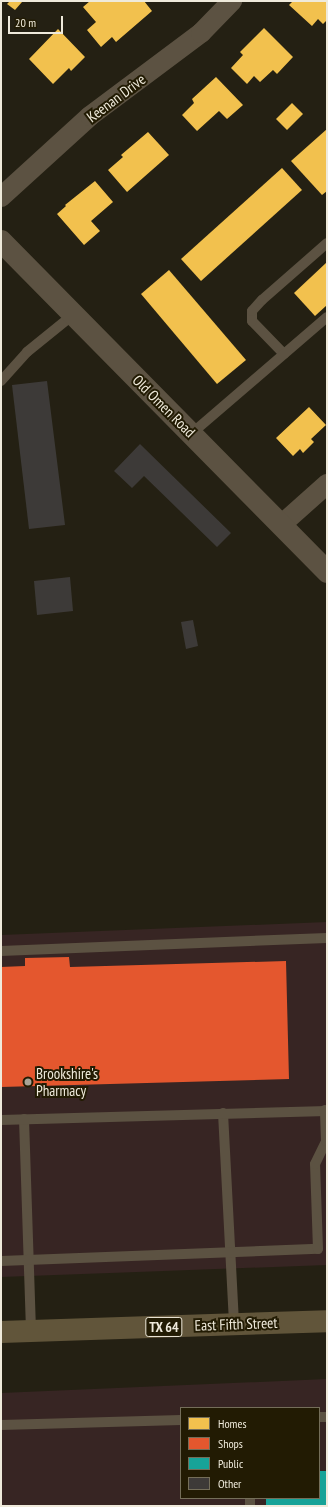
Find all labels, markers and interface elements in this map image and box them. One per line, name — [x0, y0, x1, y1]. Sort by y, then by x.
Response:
scale bar — [10, 8, 65, 34]
text: 20 m — [15, 15, 36, 30]
street label: Keenan Drive — [83, 70, 149, 126]
street label: Old Omen Road — [129, 371, 199, 441]
place label: Brookshire's Pharmacy — [36, 1064, 98, 1099]
marker: Brookshire's Pharmacy — [23, 1077, 33, 1087]
street label: East Fifth Street — [194, 1314, 278, 1334]
road number: TX 64 — [145, 1315, 183, 1339]
legend — [180, 1407, 320, 1499]
text: Homes — [218, 1416, 246, 1431]
text: Shops — [218, 1436, 243, 1451]
text: Public — [218, 1456, 243, 1471]
text: Other — [218, 1476, 241, 1491]

